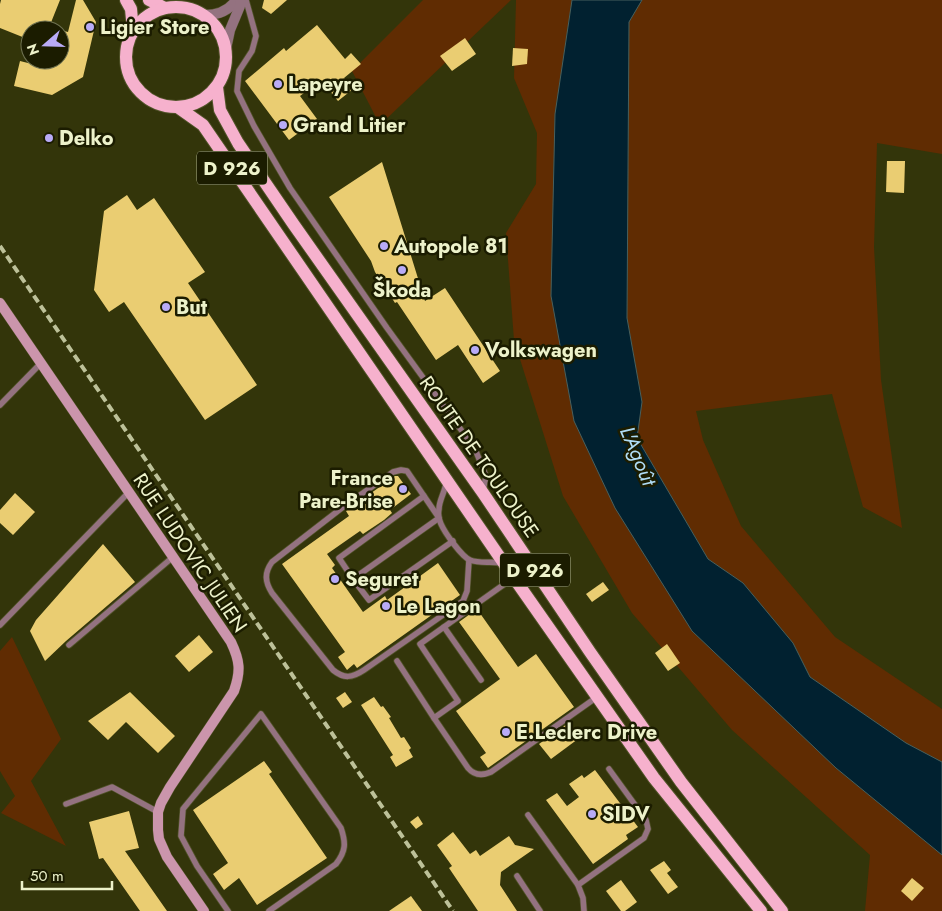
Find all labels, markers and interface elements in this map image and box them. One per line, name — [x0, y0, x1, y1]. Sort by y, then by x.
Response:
place label: Ligier Store — [100, 13, 210, 42]
north arrow — [20, 20, 70, 70]
marker: Ligier Store — [84, 21, 96, 33]
text: N — [21, 41, 44, 58]
place label: Lapeyre — [288, 70, 363, 99]
marker: Lapeyre — [272, 78, 284, 90]
place label: Grand Litier — [293, 111, 407, 140]
marker: Grand Litier — [277, 119, 289, 131]
place label: Delko — [59, 124, 114, 153]
marker: Delko — [43, 132, 55, 144]
road number: D 926 — [197, 152, 267, 184]
place label: Autopole 81 — [393, 232, 508, 261]
marker: Autopole 81 — [378, 240, 390, 252]
marker: Škoda — [396, 264, 408, 276]
place label: Škoda — [373, 276, 431, 305]
place label: But — [176, 293, 208, 322]
marker: But — [160, 301, 172, 313]
place label: Volkswagen — [484, 336, 597, 365]
marker: Volkswagen — [469, 344, 481, 356]
street label: ROUTE DE TOULOUSE — [412, 370, 546, 544]
water label: L'Agoût — [612, 422, 664, 491]
place label: France Pare-Brise — [299, 464, 393, 516]
street label: RUE LUDOVIC JULIEN — [126, 468, 254, 638]
marker: France Pare-Brise — [397, 483, 409, 495]
road number: D 926 — [500, 554, 570, 586]
place label: Seguret — [345, 565, 419, 594]
marker: Seguret — [329, 573, 341, 585]
place label: Le Lagon — [396, 592, 481, 621]
marker: Le Lagon — [380, 600, 392, 612]
place label: E.Leclerc Drive — [516, 718, 657, 747]
marker: E.Leclerc Drive — [500, 726, 512, 738]
place label: SIDV — [602, 800, 650, 829]
marker: SIDV — [586, 808, 598, 820]
scale bar — [22, 858, 112, 890]
text: 50 m — [30, 865, 64, 887]

